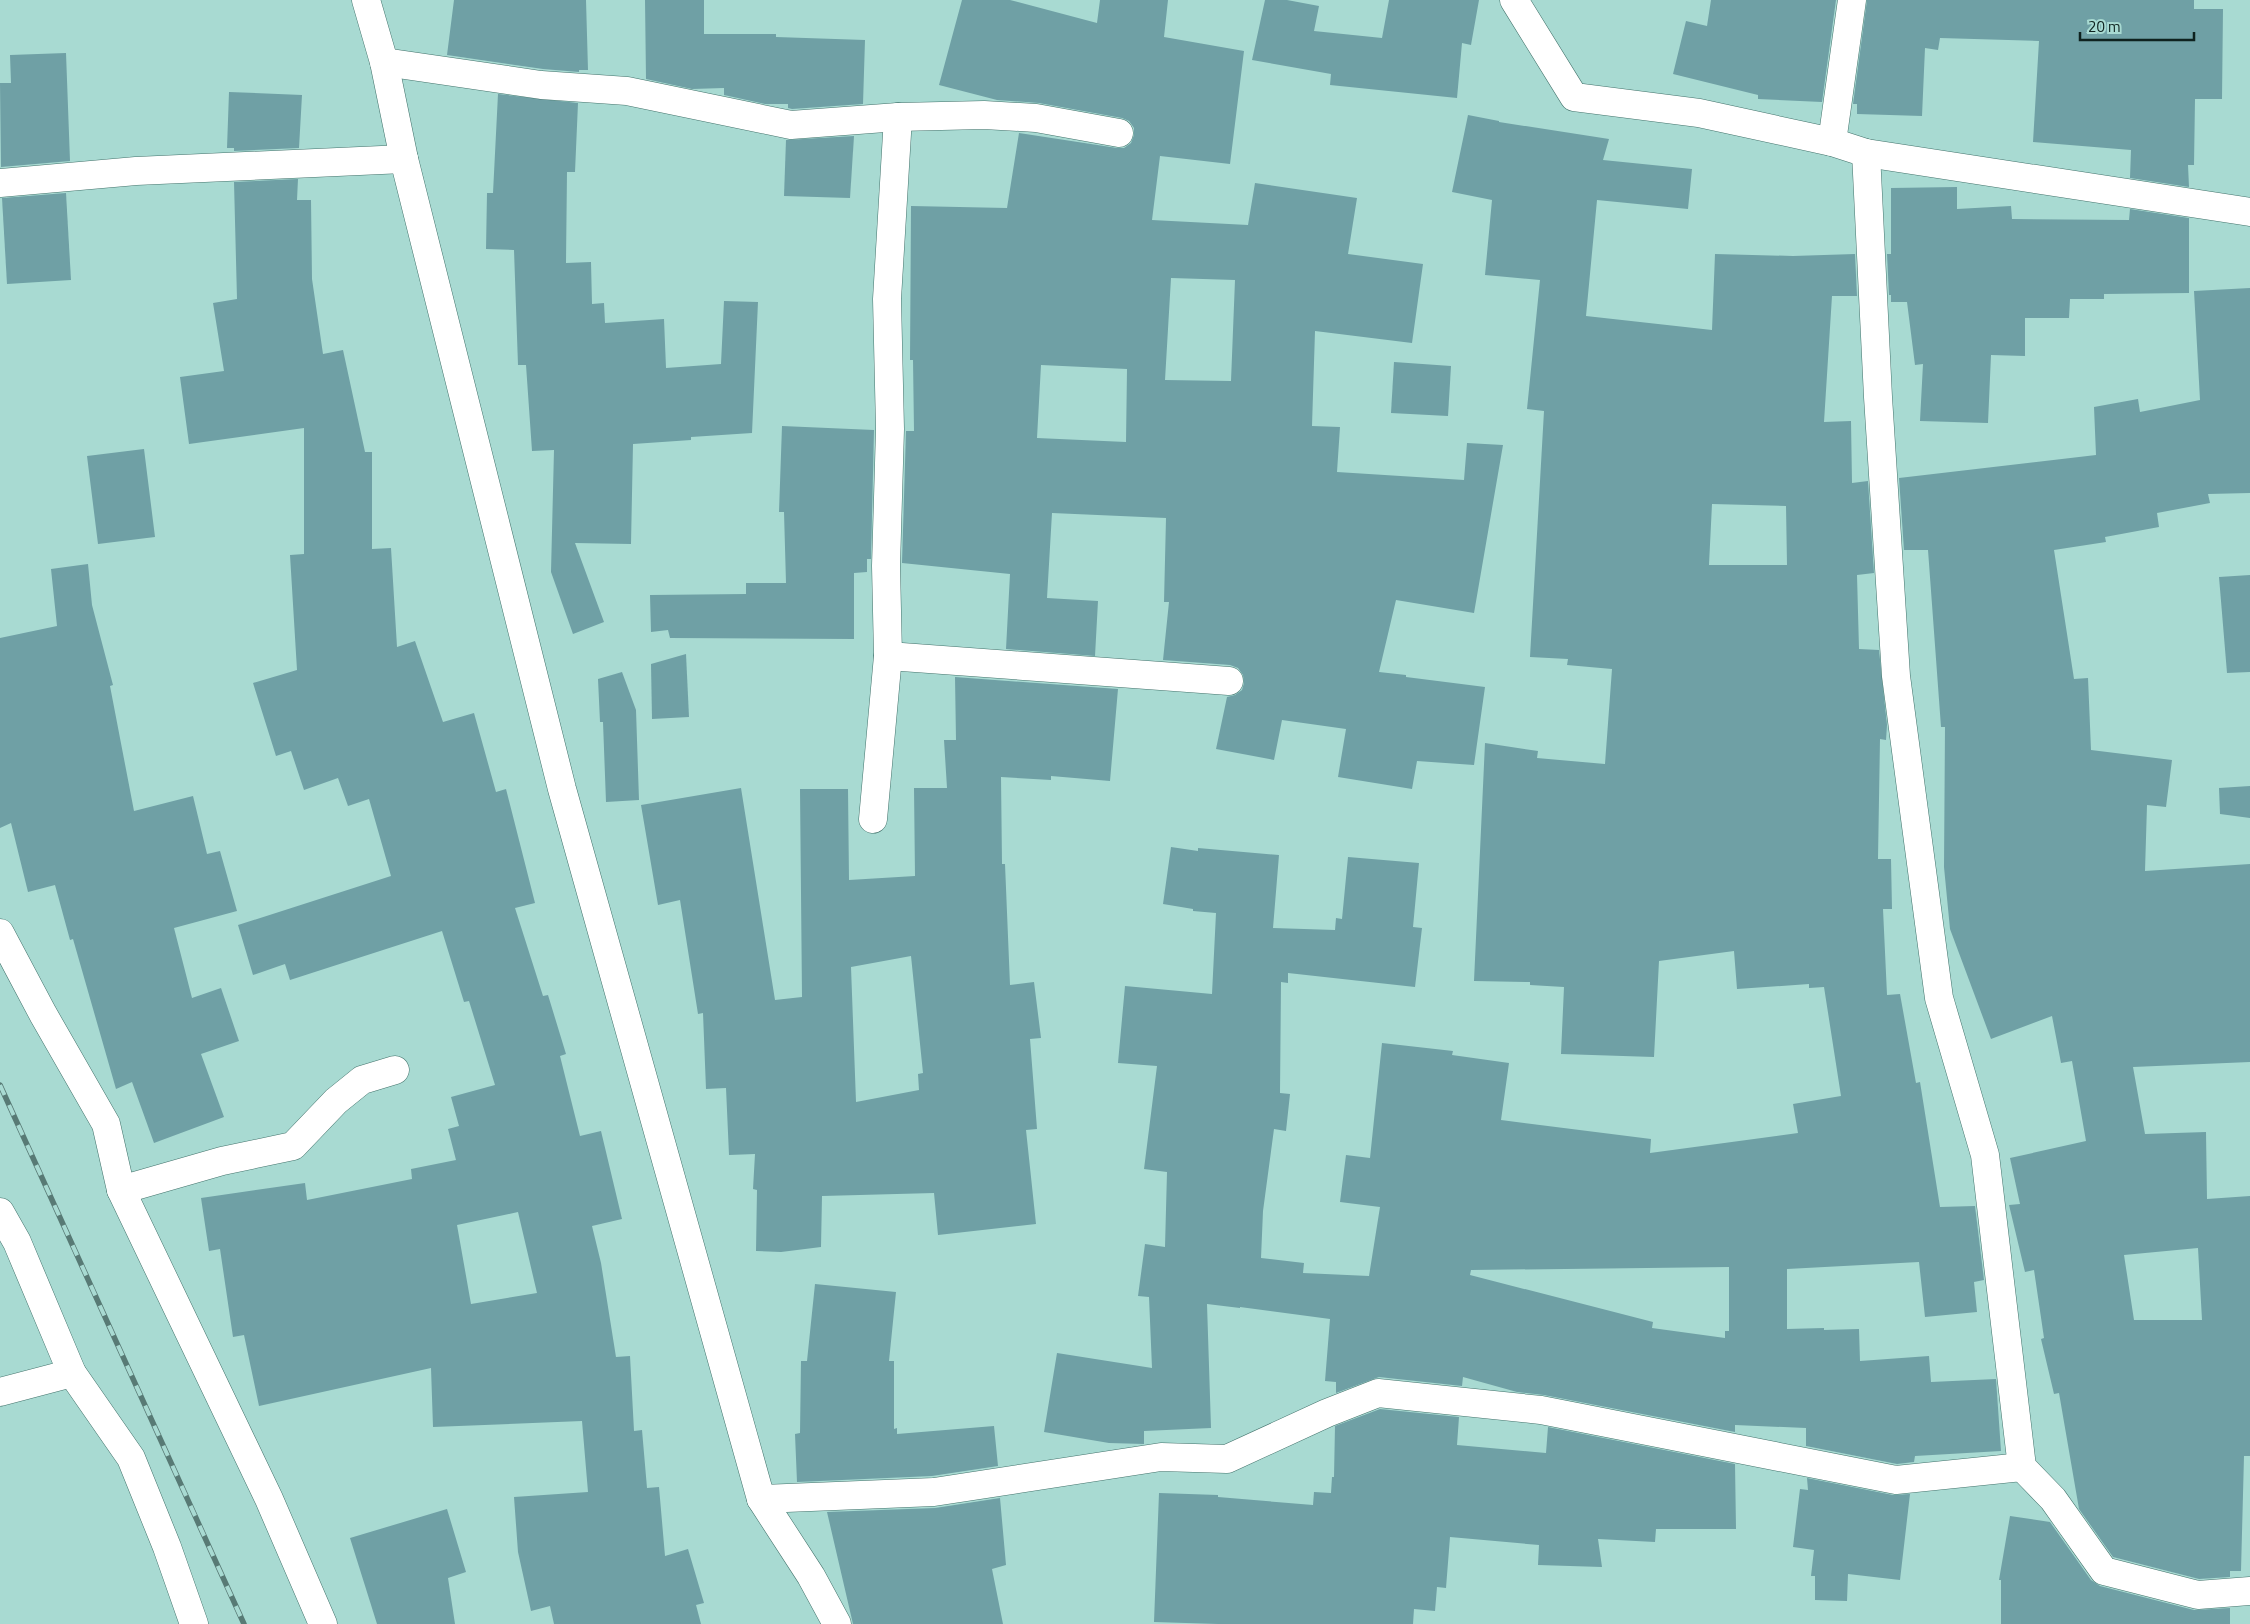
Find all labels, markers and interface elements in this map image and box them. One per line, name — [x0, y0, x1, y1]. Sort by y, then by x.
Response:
scale bar — [2080, 10, 2194, 42]
text: 20 m — [2088, 15, 2121, 38]

